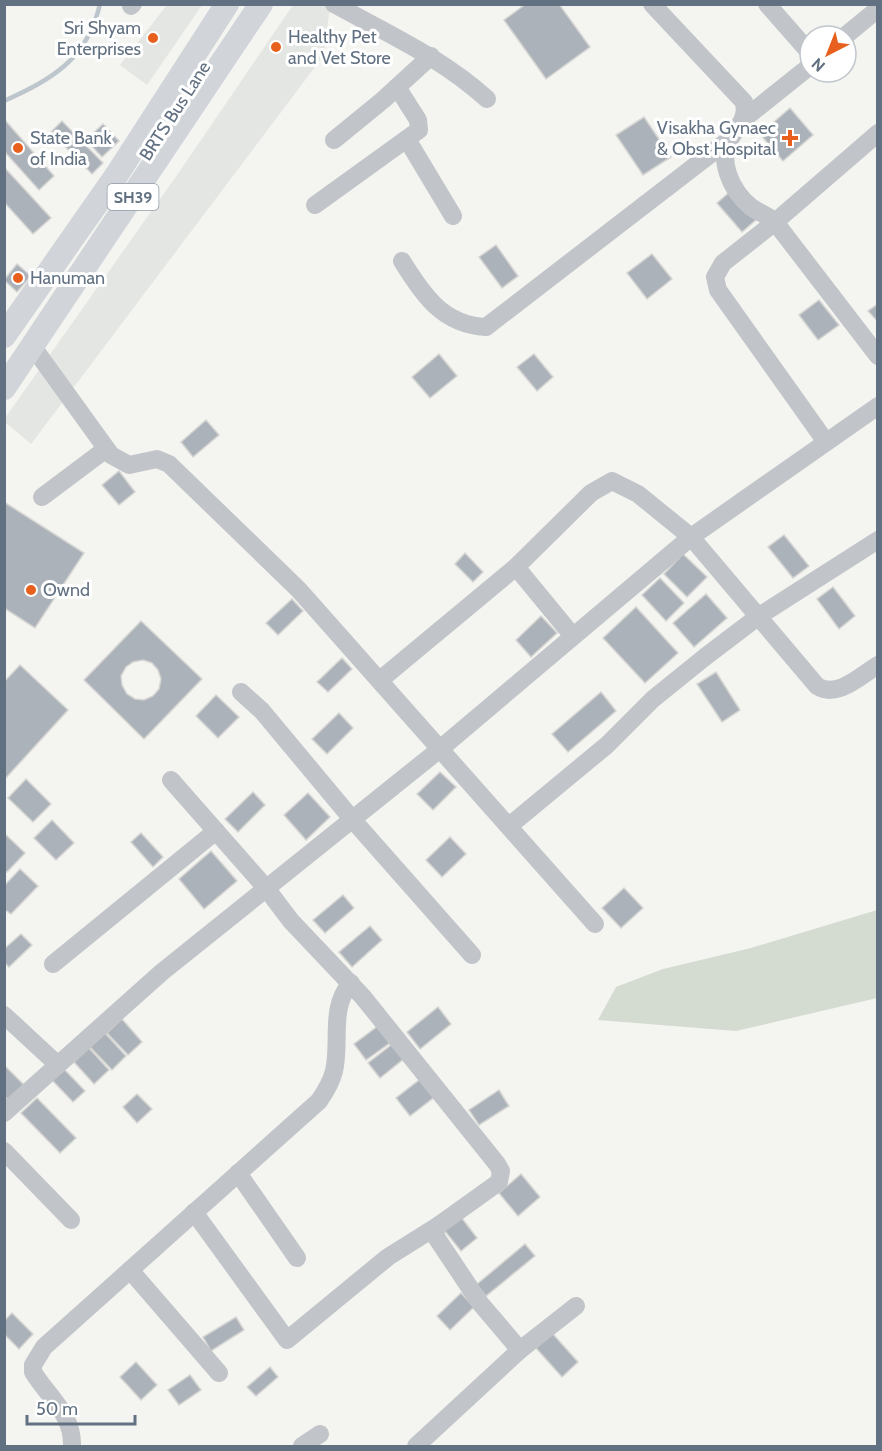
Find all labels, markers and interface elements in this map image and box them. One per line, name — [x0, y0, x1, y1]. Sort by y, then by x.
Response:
place label: Sri Shyam Enterprises — [57, 17, 141, 60]
north arrow — [798, 24, 858, 84]
place label: Healthy Pet and Vet Store — [288, 26, 391, 69]
marker: Sri Shyam Enterprises — [146, 31, 160, 45]
marker: Healthy Pet and Vet Store — [269, 40, 283, 54]
text: N — [808, 54, 829, 76]
street label: BRTS Bus Lane — [135, 57, 215, 165]
place label: Visakha Gynaec & Obst Hospital — [657, 117, 777, 160]
place label: State Bank of India — [30, 127, 112, 170]
marker: Visakha Gynaec & Obst Hospital — [781, 129, 799, 147]
marker: State Bank of India — [11, 141, 25, 155]
road number: SH39 — [108, 184, 158, 210]
place label: Hanuman — [30, 267, 105, 289]
marker: Hanuman — [11, 271, 25, 285]
place label: Ownd — [43, 579, 90, 601]
marker: Ownd — [24, 583, 38, 597]
scale bar — [27, 1388, 135, 1426]
text: 50 m — [36, 1398, 78, 1420]

